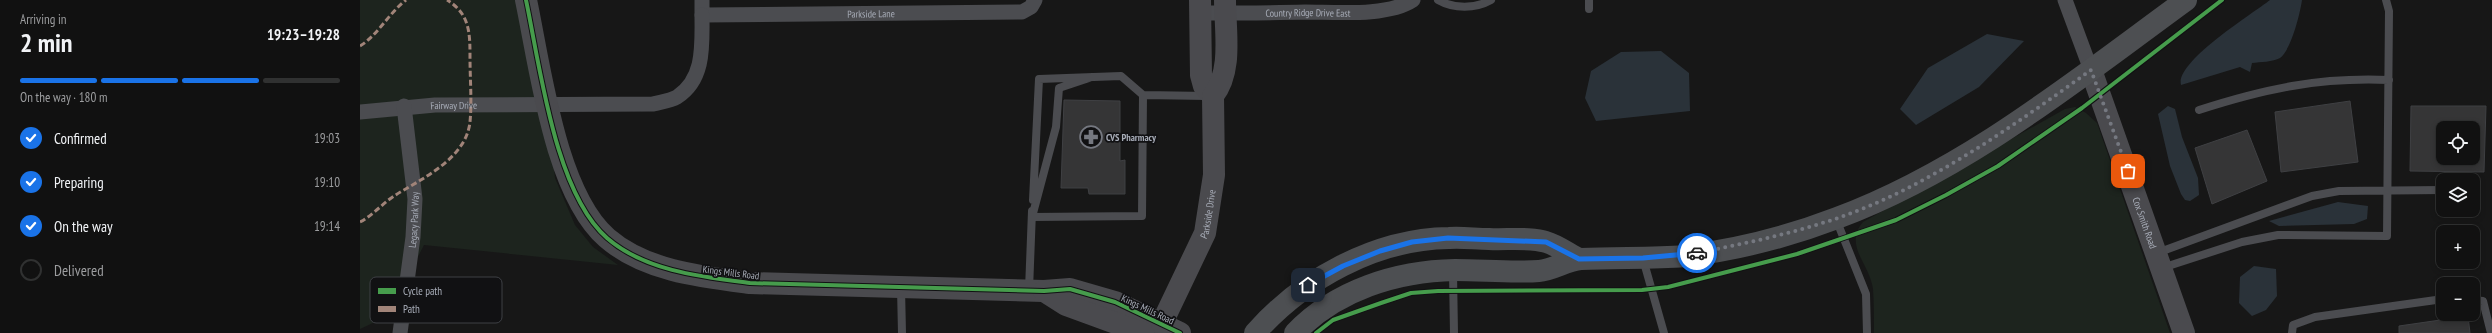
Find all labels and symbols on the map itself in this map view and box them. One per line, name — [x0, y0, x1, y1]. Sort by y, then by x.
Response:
street label: Country Ridge Drive East — [1265, 6, 1351, 20]
street label: Parkside Lane — [847, 7, 895, 21]
street label: Fairway Drive — [430, 99, 477, 112]
pharmacy icon: CVS Pharmacy — [1078, 124, 1104, 150]
place label: CVS Pharmacy — [1106, 131, 1157, 144]
pin — [2111, 154, 2145, 188]
street label: Parkside Drive — [1197, 189, 1219, 241]
street label: Legacy Park Way — [406, 191, 422, 249]
street label: Cox Smith Road — [2129, 195, 2160, 250]
courier — [1677, 233, 1717, 273]
street label: Kings Mills Road — [702, 263, 760, 282]
pin — [1291, 268, 1325, 302]
legend — [370, 277, 502, 323]
text: Cycle path — [403, 284, 442, 298]
street label: Kings Mills Road — [1119, 292, 1176, 327]
text: Path — [403, 302, 420, 316]

